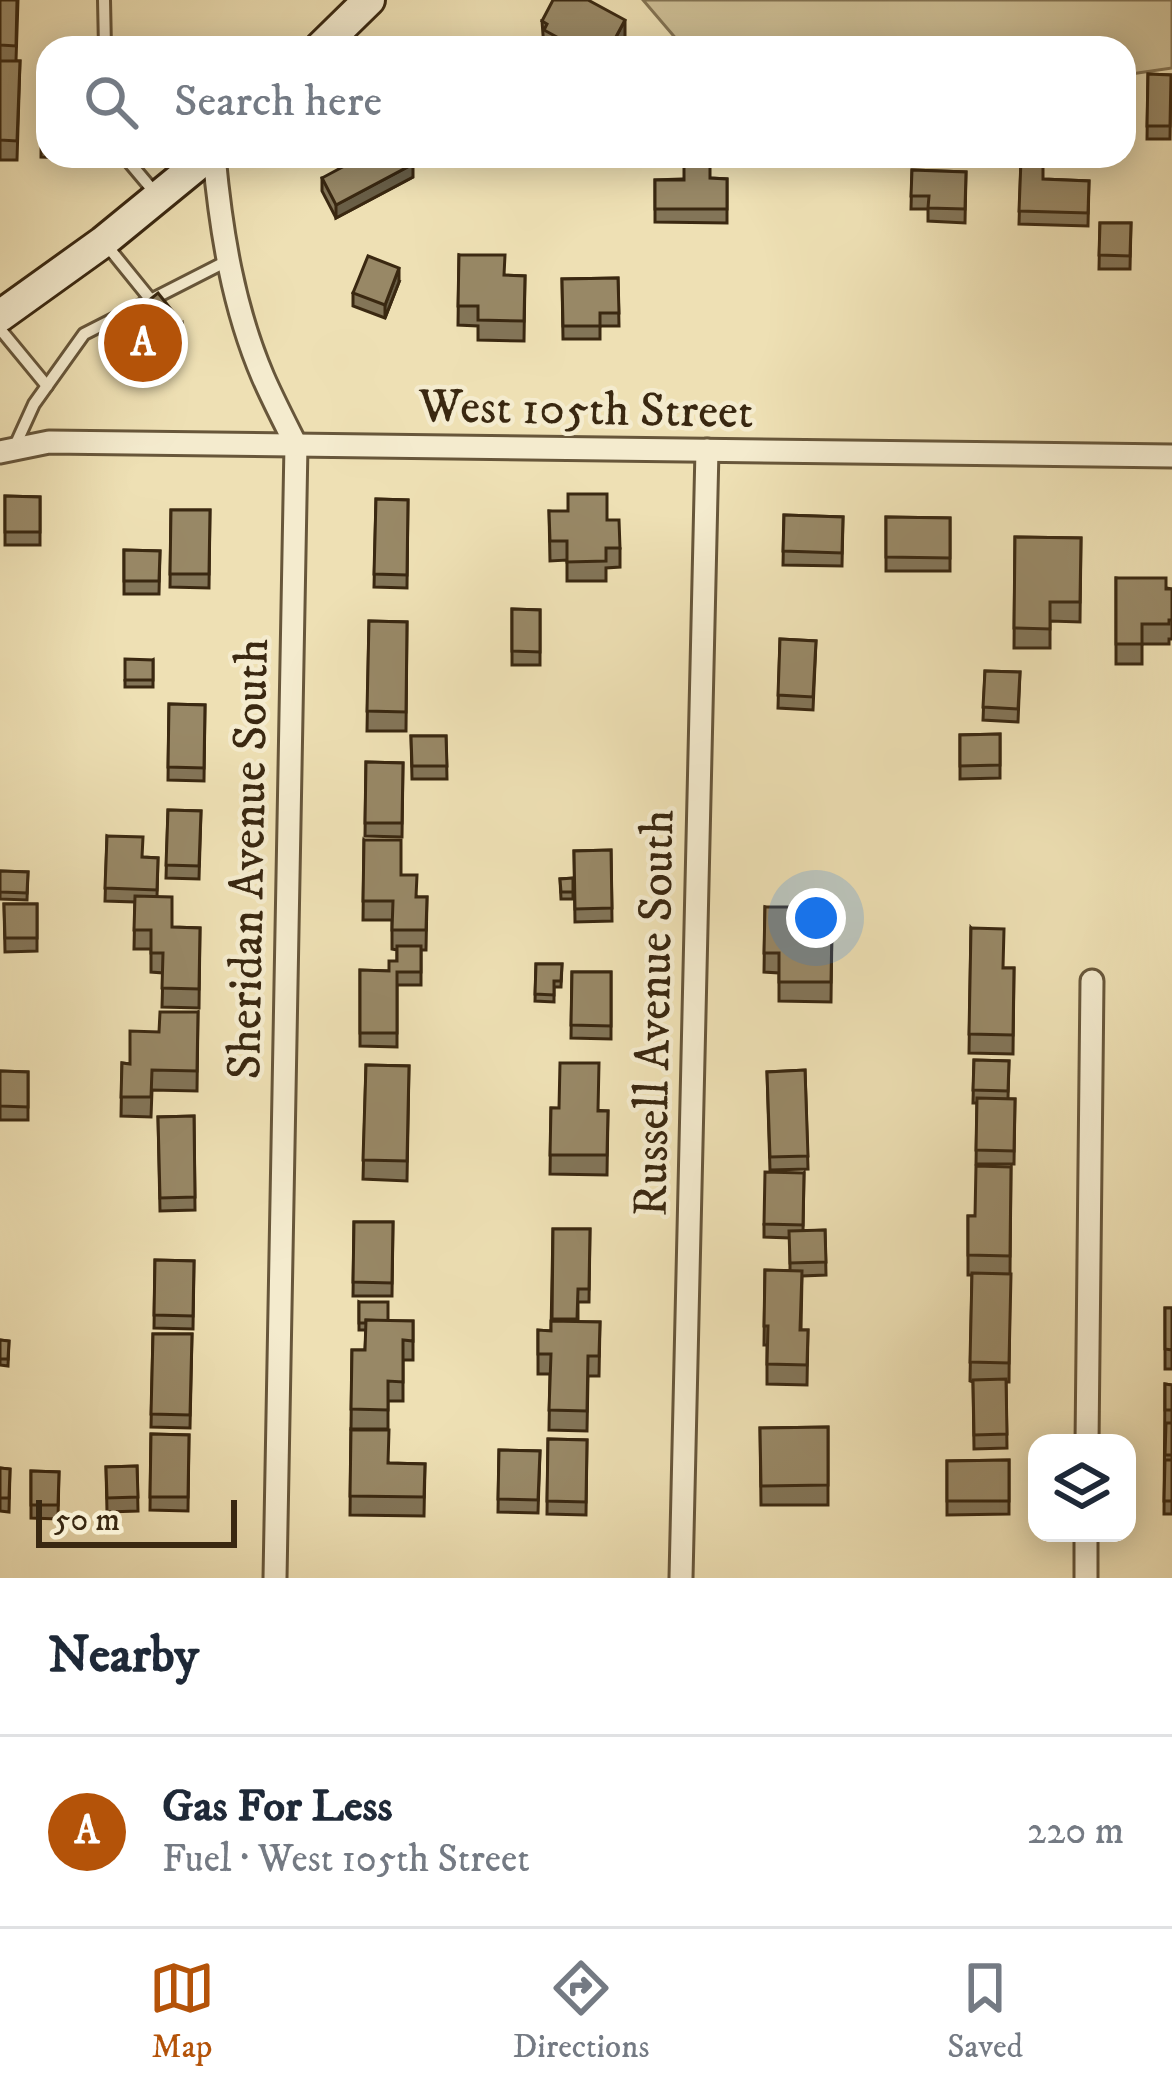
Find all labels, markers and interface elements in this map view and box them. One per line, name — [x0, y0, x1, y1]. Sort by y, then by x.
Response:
search box — [36, 36, 1136, 168]
icon: search — [78, 69, 144, 135]
text: Search here — [174, 74, 382, 130]
pin: A — [104, 298, 182, 388]
street label: West 105th Street — [417, 377, 754, 443]
street label: Sheridan Avenue South — [215, 638, 283, 1080]
street label: Russell Avenue South — [621, 809, 689, 1217]
your location — [786, 888, 846, 948]
map controls — [1028, 1434, 1136, 1542]
button: layers — [1028, 1434, 1136, 1542]
scale bar — [36, 1494, 237, 1547]
text: 50 m — [54, 1500, 120, 1541]
text: Nearby — [48, 1624, 199, 1688]
text: Gas For Less — [162, 1779, 393, 1835]
text: A — [75, 1807, 99, 1856]
text: 220 m — [1027, 1807, 1124, 1856]
text: Fuel · West 105th Street — [162, 1835, 530, 1884]
tab: Map — [149, 1955, 215, 2068]
tab: Directions — [513, 1955, 649, 2068]
tab: Saved — [947, 1955, 1023, 2068]

